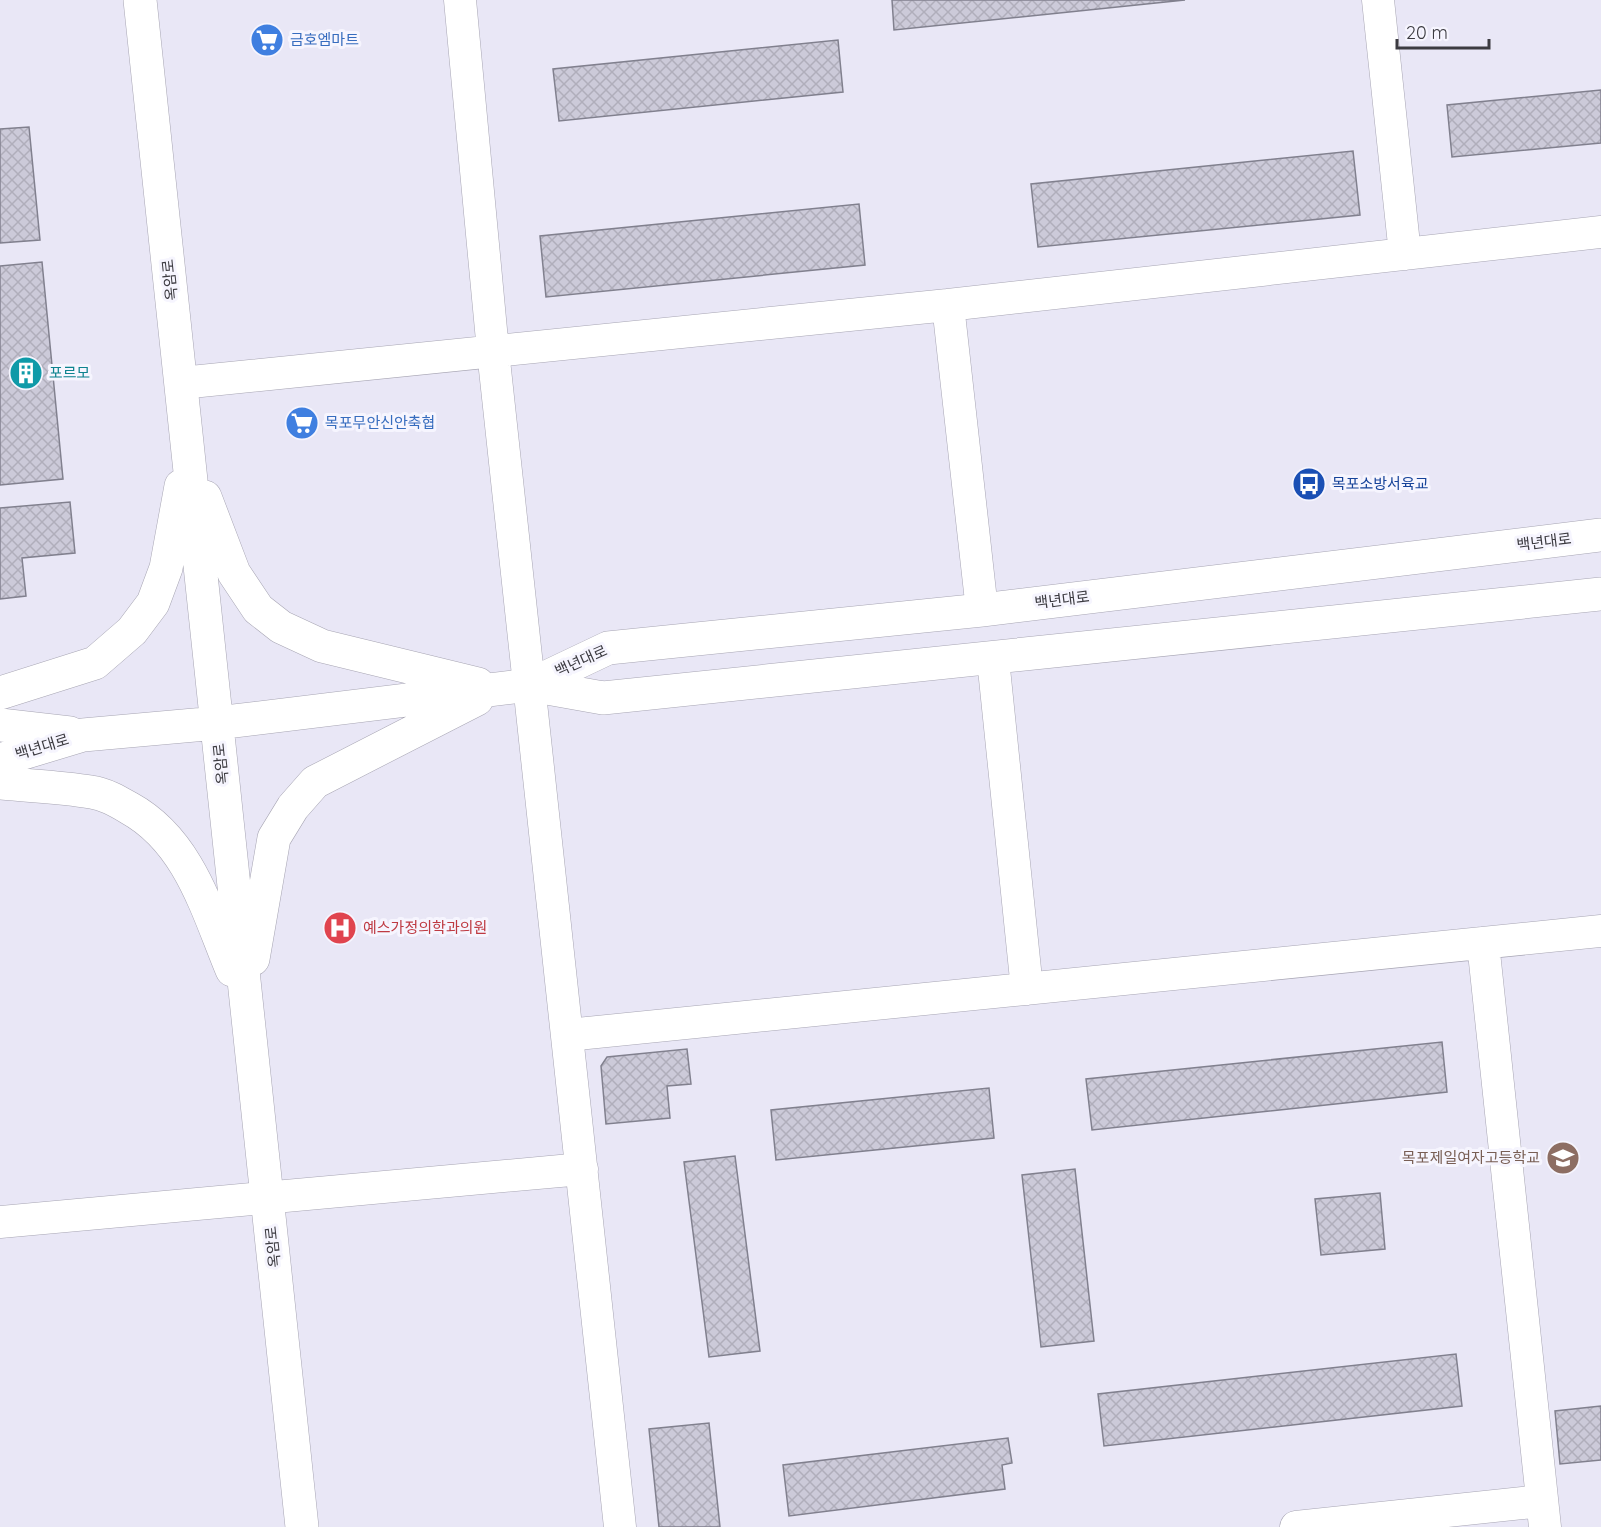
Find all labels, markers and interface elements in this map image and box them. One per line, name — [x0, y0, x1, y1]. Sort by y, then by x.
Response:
scale bar — [1397, 12, 1488, 50]
text: 20 m — [1406, 21, 1448, 44]
supermarket icon: 금호엠마트 — [249, 22, 285, 58]
place label: 금호엠마트 — [290, 30, 359, 49]
street label: 옥암로 — [158, 258, 181, 302]
building icon: 포르모 — [8, 355, 44, 391]
place label: 포르모 — [49, 363, 90, 382]
supermarket icon: 목포무안신안축협 — [284, 405, 320, 441]
place label: 목포무안신안축협 — [325, 413, 435, 432]
bus stop icon: 목포소방서육교 — [1291, 466, 1327, 502]
place label: 목포소방서육교 — [1332, 474, 1429, 493]
street label: 백년대로 — [1515, 529, 1572, 554]
street label: 백년대로 — [1033, 587, 1090, 612]
street label: 백년대로 — [552, 641, 610, 680]
street label: 백년대로 — [13, 729, 71, 764]
street label: 옥암로 — [209, 742, 232, 786]
hospital icon: 예스가정의학과의원 — [322, 910, 358, 946]
place label: 예스가정의학과의원 — [363, 918, 487, 937]
school or university icon: 목포제일여자고등학교 — [1545, 1140, 1581, 1176]
place label: 목포제일여자고등학교 — [1402, 1148, 1540, 1167]
street label: 옥암로 — [261, 1225, 284, 1269]

